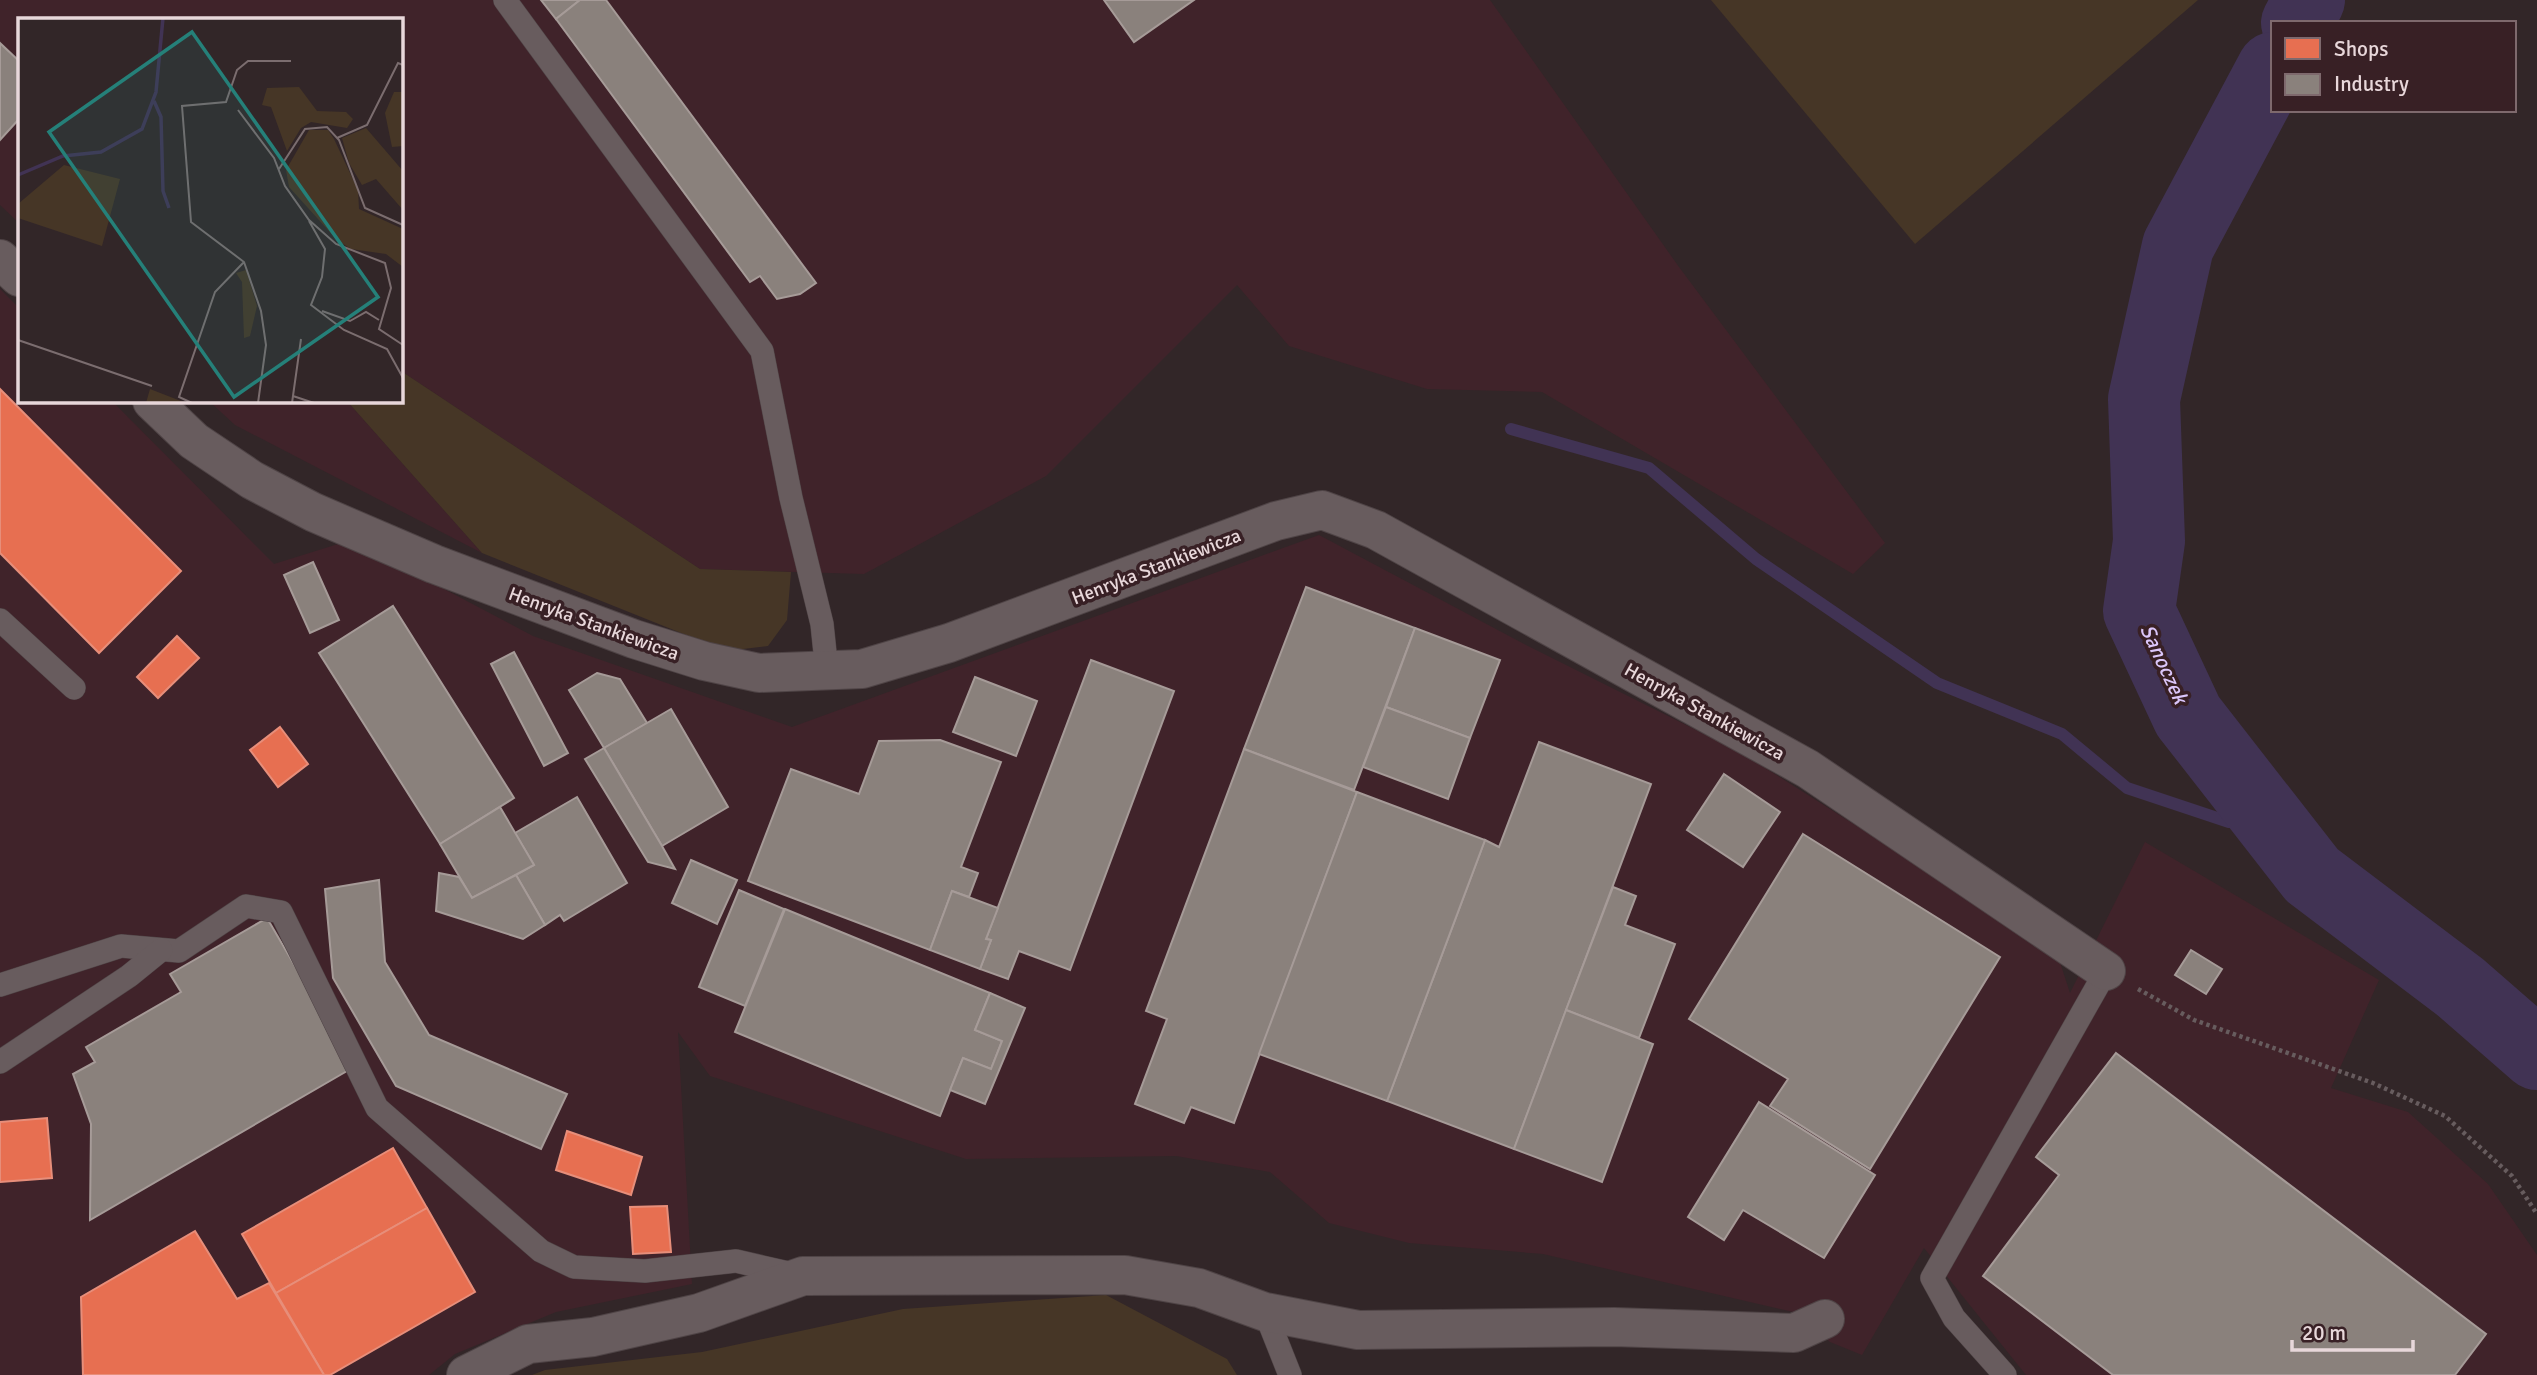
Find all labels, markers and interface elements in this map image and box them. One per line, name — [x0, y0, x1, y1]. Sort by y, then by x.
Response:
inset map — [18, 18, 402, 402]
legend — [2271, 21, 2516, 112]
text: Shops — [2334, 36, 2388, 62]
text: Industry — [2334, 71, 2409, 97]
street label: Henryka Stankiewicza — [1068, 524, 1245, 610]
street label: Henryka Stankiewicza — [505, 582, 682, 666]
water label: Sanoczek — [2134, 620, 2195, 710]
street label: Henryka Stankiewicza — [1620, 658, 1789, 766]
scale bar — [2292, 1308, 2413, 1352]
text: 20 m — [2302, 1320, 2346, 1346]

